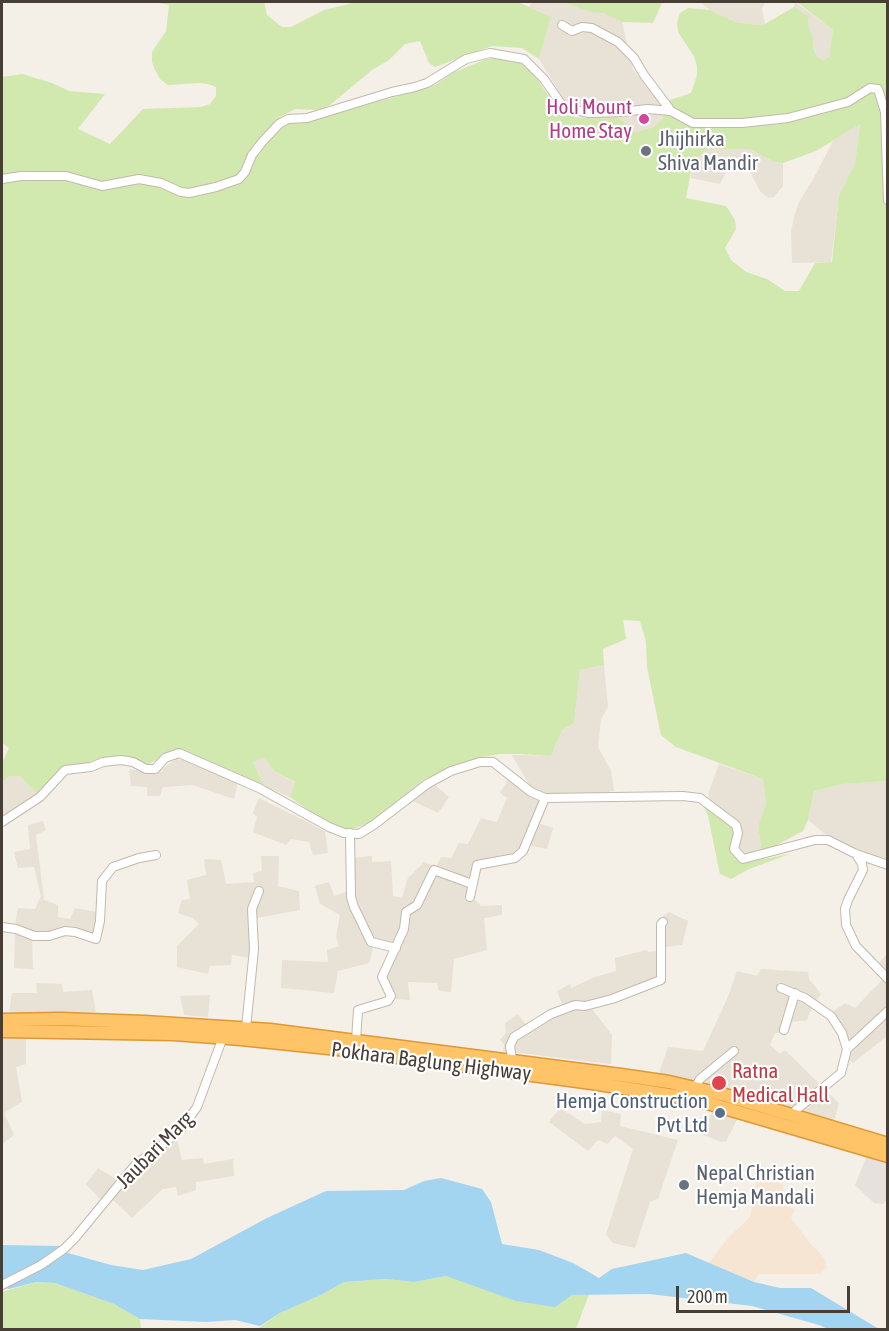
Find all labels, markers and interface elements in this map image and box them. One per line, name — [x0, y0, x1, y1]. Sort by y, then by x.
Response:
place label: Holi Mount Home Stay — [546, 94, 632, 144]
marker: Holi Mount Home Stay — [637, 112, 651, 126]
place label: Jhijhirka Shiva Mandir — [658, 126, 758, 176]
marker: Jhijhirka Shiva Mandir — [639, 144, 653, 158]
street label: Pokhara Baglung Highway — [330, 1037, 532, 1087]
place label: Ratna Medical Hall — [732, 1058, 829, 1108]
marker: Ratna Medical Hall — [710, 1074, 728, 1092]
place label: Hemja Construction Pvt Ltd — [556, 1088, 708, 1138]
street label: Jaubari Marg — [111, 1106, 199, 1194]
marker: Hemja Construction Pvt Ltd — [713, 1106, 727, 1120]
place label: Nepal Christian Hemja Mandali — [696, 1160, 815, 1210]
marker: Nepal Christian Hemja Mandali — [677, 1178, 691, 1192]
scale bar — [679, 1274, 853, 1312]
text: 200 m — [687, 1286, 728, 1307]

